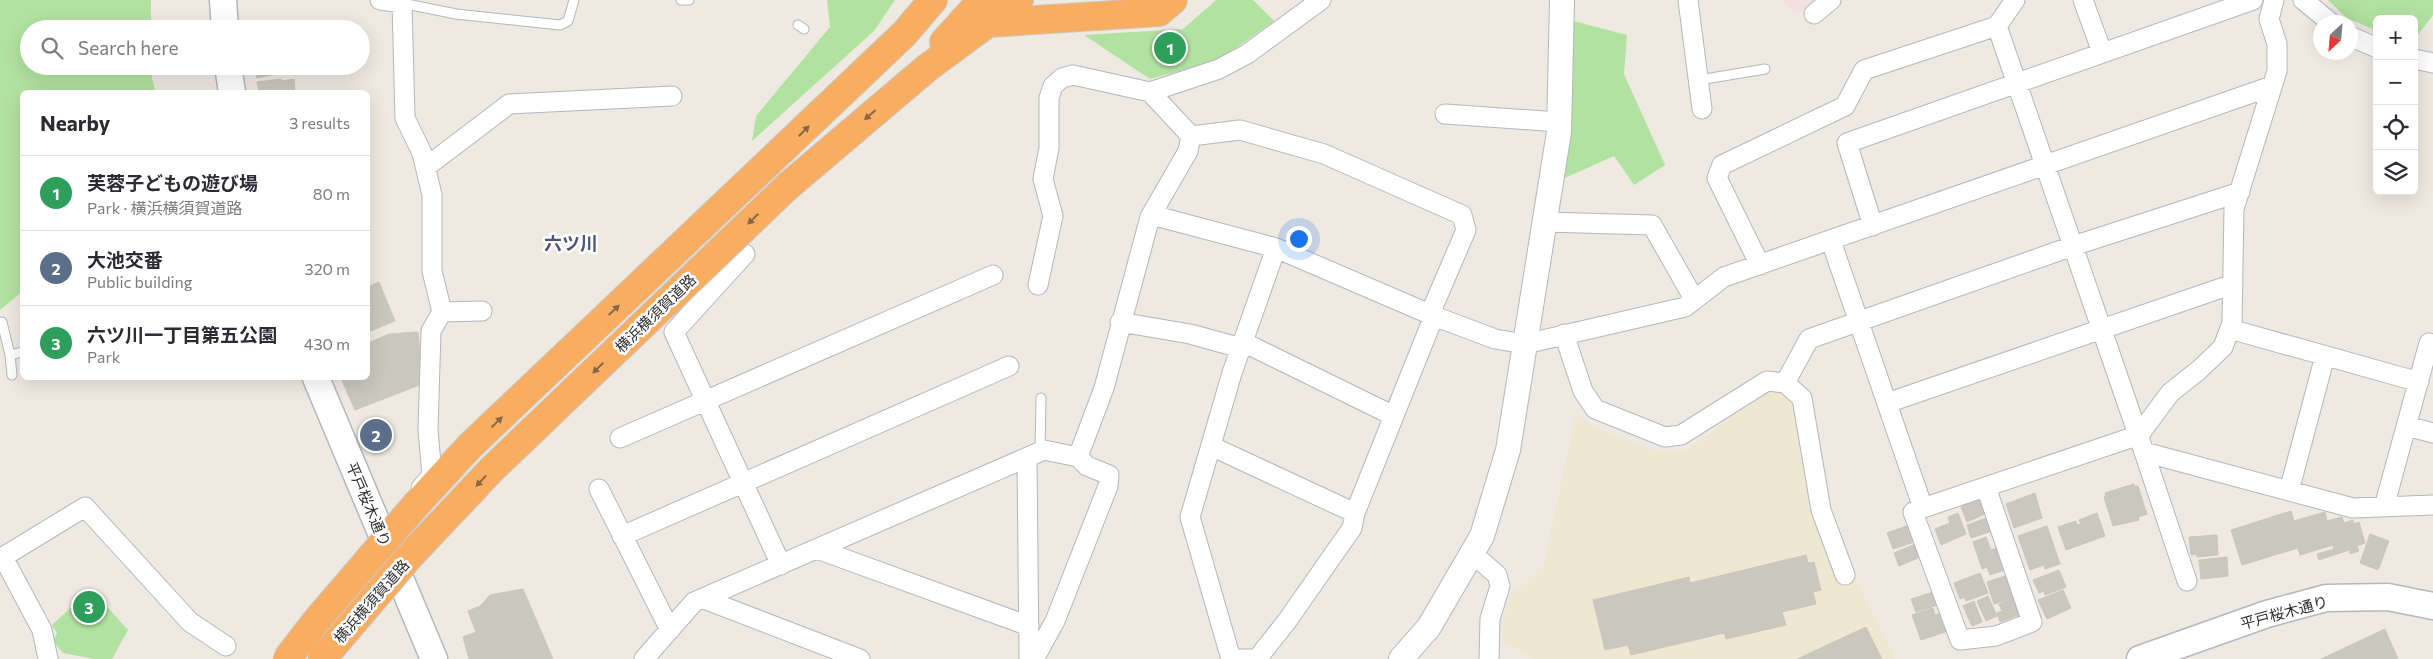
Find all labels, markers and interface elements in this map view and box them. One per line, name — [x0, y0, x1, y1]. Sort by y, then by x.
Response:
north arrow — [2313, 15, 2358, 60]
map controls — [2373, 15, 2418, 195]
button: + — [2373, 15, 2418, 60]
search box — [20, 20, 370, 75]
pin: 1 — [1154, 29, 1186, 67]
icon: search — [38, 34, 66, 62]
text: Search here — [78, 36, 178, 59]
button: − — [2373, 60, 2418, 105]
button: locate — [2373, 105, 2418, 150]
one-way arrow — [864, 109, 876, 121]
text: Nearby — [40, 110, 110, 135]
text: 3 results — [289, 113, 350, 132]
one-way arrow — [798, 125, 810, 137]
button: layers — [2373, 150, 2418, 195]
text: 芙蓉子どもの遊び場 — [87, 171, 258, 194]
text: 1 — [52, 184, 60, 203]
text: 80 m — [313, 184, 350, 203]
text: Park · 横浜横須賀道路 — [87, 198, 242, 217]
one-way arrow — [747, 213, 759, 225]
your location — [1286, 226, 1312, 252]
district label: 六ツ川 — [544, 232, 598, 254]
text: 大池交番 — [87, 248, 163, 271]
text: 2 — [51, 259, 61, 278]
text: 320 m — [305, 259, 350, 278]
street label: 横浜横須賀道路 — [611, 270, 699, 356]
text: Public building — [87, 272, 192, 291]
one-way arrow — [608, 304, 620, 316]
text: 六ツ川一丁目第五公園 — [87, 323, 277, 346]
text: 3 — [51, 334, 61, 353]
text: 430 m — [304, 334, 350, 353]
text: Park — [87, 347, 120, 366]
one-way arrow — [592, 362, 604, 374]
pin: 2 — [360, 416, 392, 454]
one-way arrow — [490, 416, 502, 428]
street label: 平戸桜木通り — [343, 459, 395, 549]
one-way arrow — [475, 475, 487, 487]
street label: 横浜横須賀道路 — [330, 555, 412, 647]
pin: 3 — [73, 588, 105, 626]
street label: 平戸桜木通り — [2238, 592, 2330, 632]

